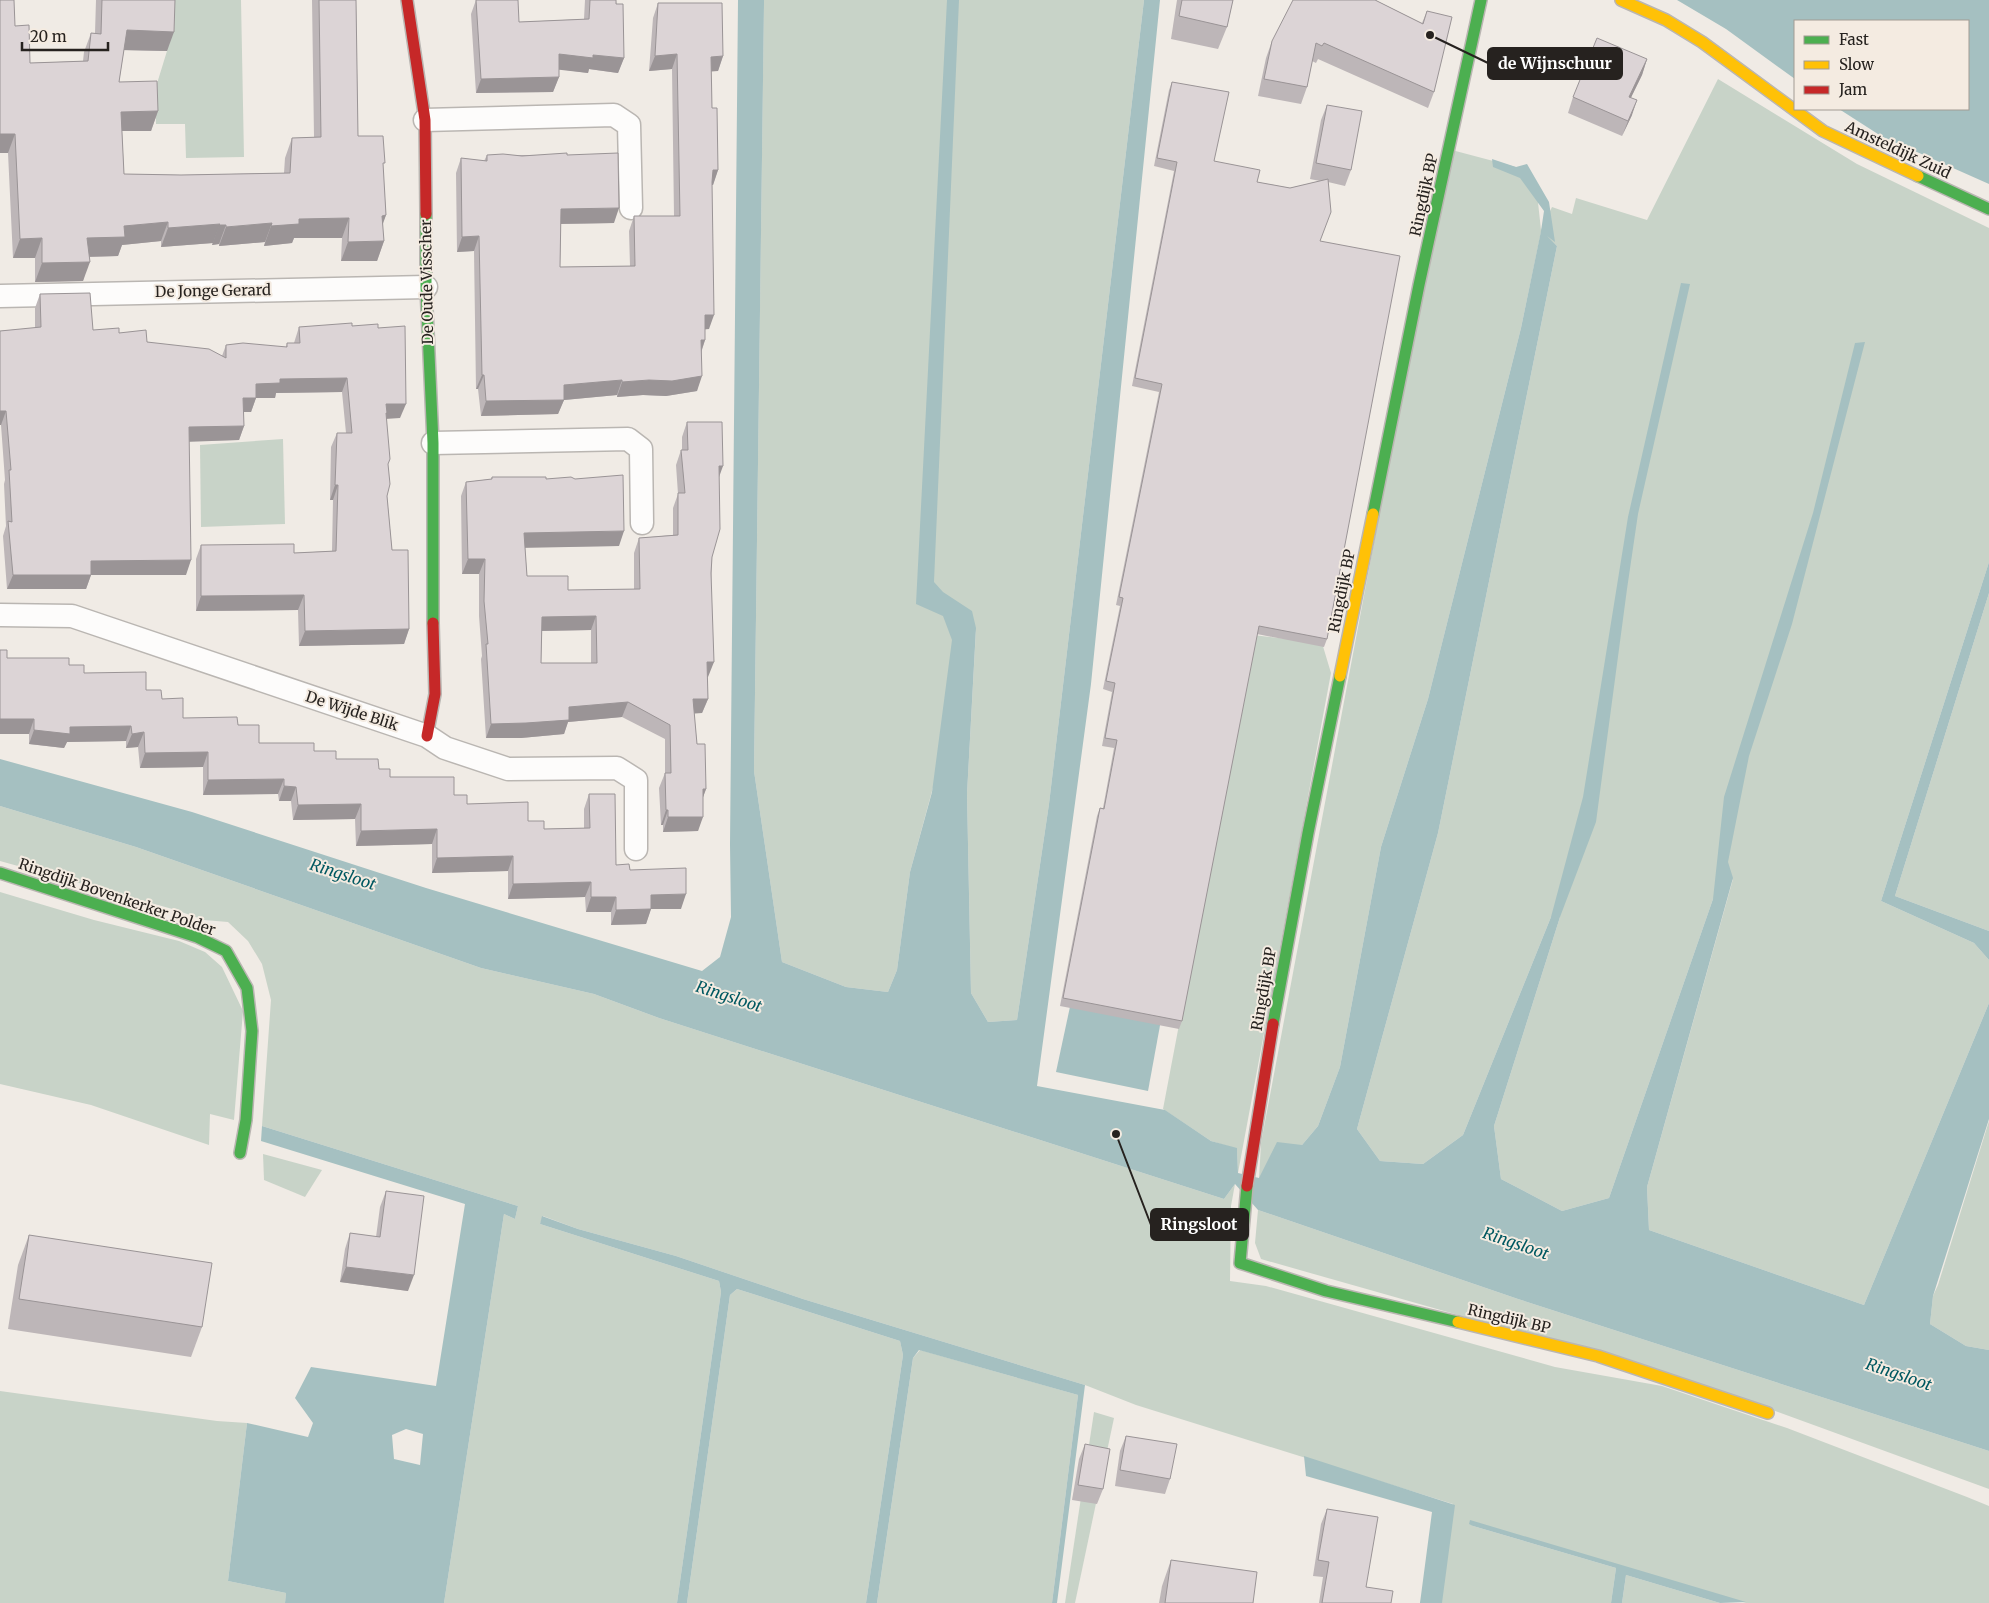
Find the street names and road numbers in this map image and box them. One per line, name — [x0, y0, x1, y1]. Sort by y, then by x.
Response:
street label: Amsteldijk Zuid — [1841, 116, 1954, 182]
street label: Ringdijk BP — [1405, 151, 1442, 238]
street label: De Oude Visscher — [416, 219, 437, 345]
street label: De Jonge Gerard — [155, 280, 271, 301]
street label: Ringdijk BP — [1324, 547, 1359, 634]
street label: De Wijde Blik — [303, 687, 401, 735]
street label: Ringdijk Bovenkerker Polder — [16, 854, 218, 939]
street label: Ringdijk BP — [1247, 945, 1280, 1032]
street label: Ringdijk BP — [1466, 1300, 1553, 1337]

